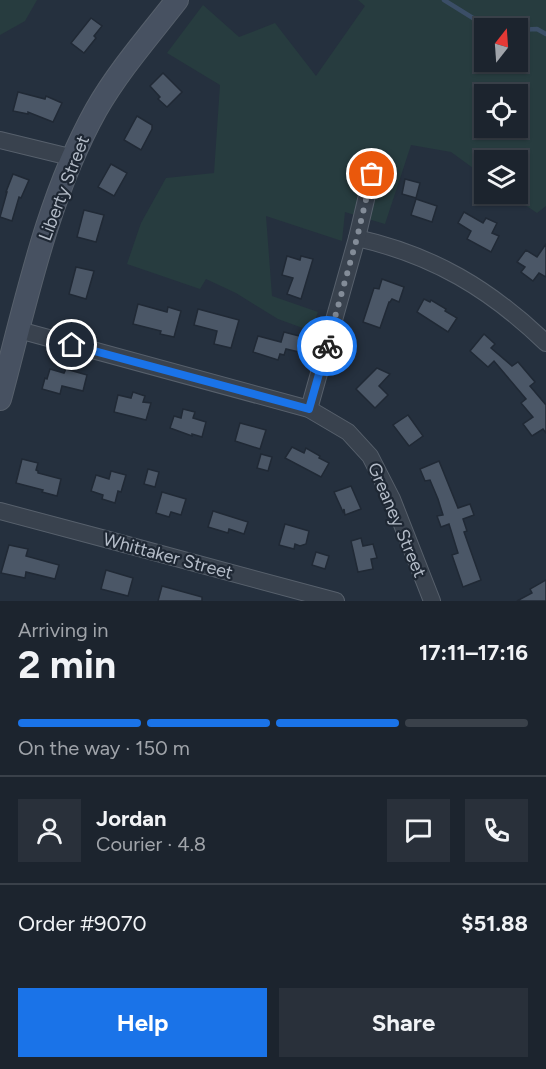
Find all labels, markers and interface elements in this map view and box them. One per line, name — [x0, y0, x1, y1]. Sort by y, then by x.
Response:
north arrow — [474, 18, 528, 72]
map controls — [474, 18, 528, 204]
button: locate — [474, 84, 528, 138]
street label: Liberty Street — [34, 132, 94, 244]
pin — [346, 148, 397, 199]
button: layers — [474, 150, 528, 204]
icon: bag — [355, 157, 388, 190]
courier — [297, 316, 357, 376]
pin — [46, 319, 97, 370]
icon: home — [55, 328, 88, 361]
icon: bike — [311, 330, 344, 363]
street label: Greaney Street — [363, 459, 431, 581]
street label: Whittaker Street — [101, 528, 236, 584]
text: Arriving in — [18, 618, 108, 642]
text: 17:11–17:16 — [419, 639, 528, 666]
text: 2 min — [18, 641, 116, 688]
text: On the way · 150 m — [18, 736, 190, 760]
button: person — [18, 799, 81, 862]
button: chat — [387, 799, 450, 862]
button: phone — [465, 799, 528, 862]
text: Jordan — [96, 805, 167, 832]
text: Courier · 4.8 — [96, 832, 206, 856]
text: Order #9070 — [18, 910, 147, 937]
text: $51.88 — [461, 910, 528, 937]
button: Help — [18, 988, 267, 1057]
button: Share — [279, 988, 528, 1057]

